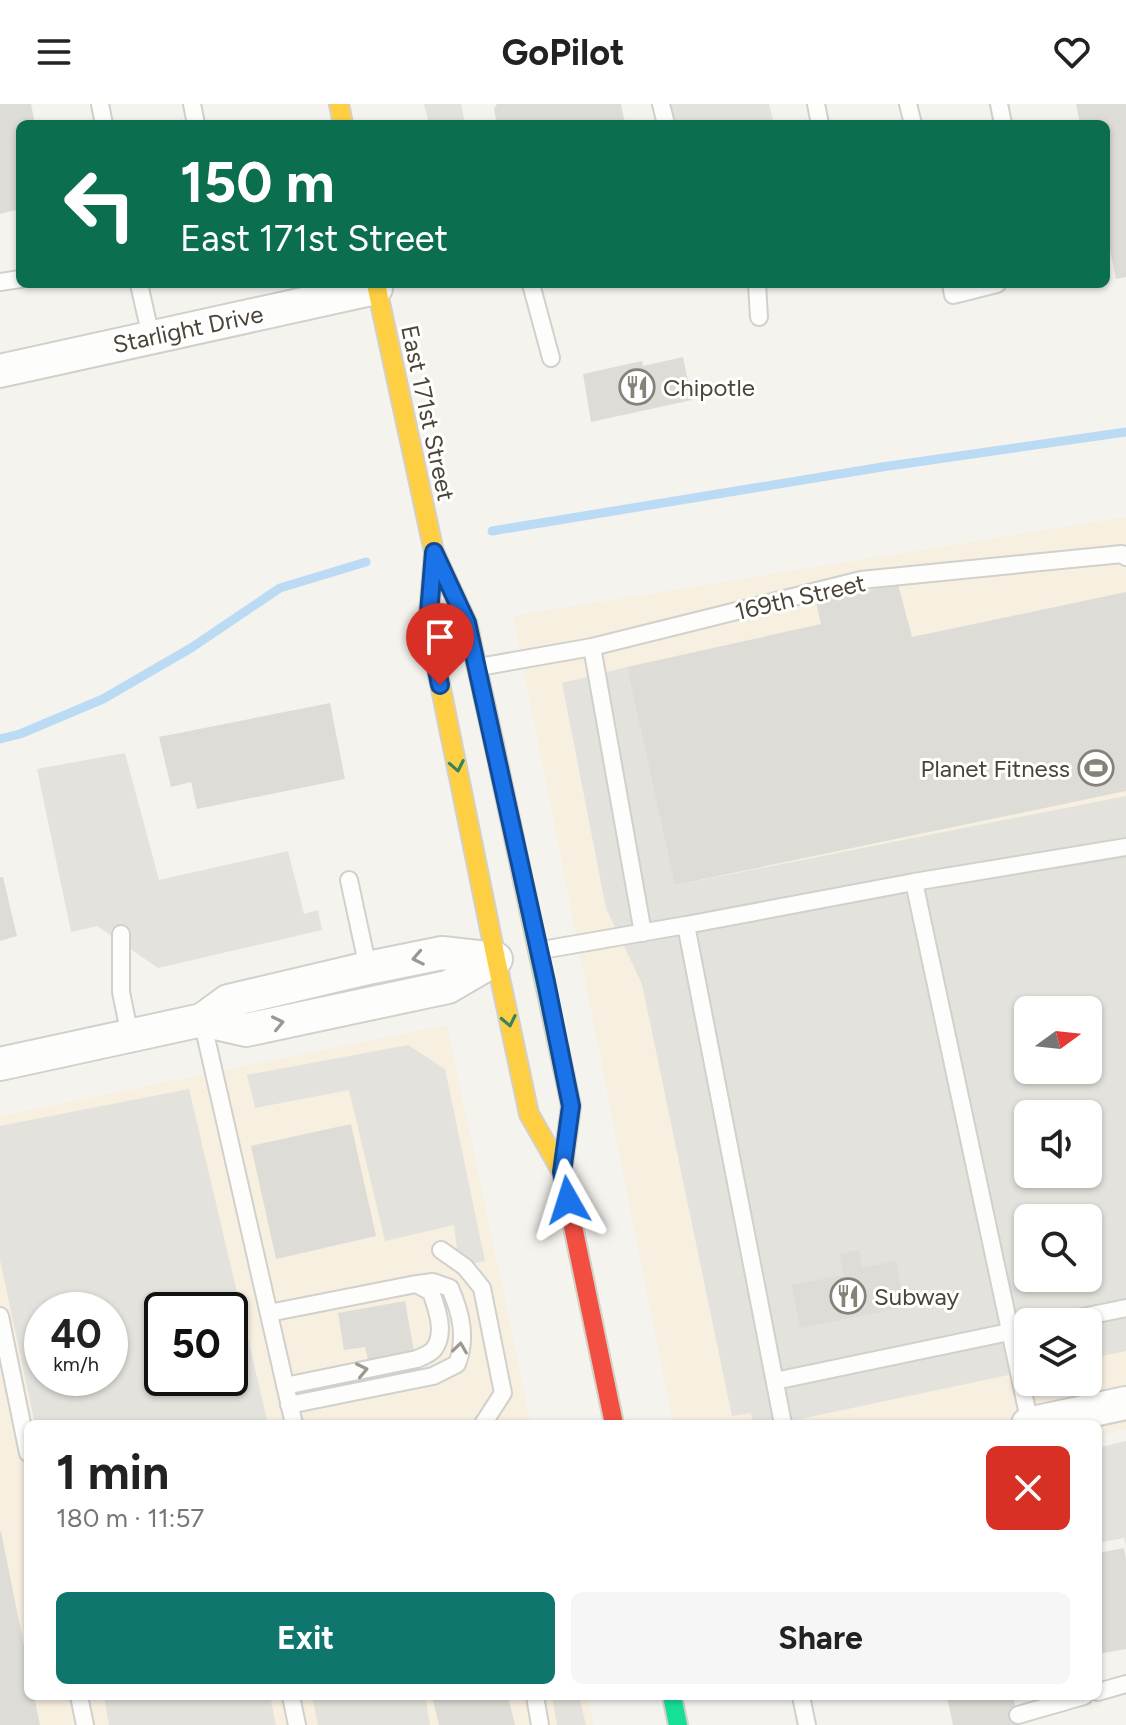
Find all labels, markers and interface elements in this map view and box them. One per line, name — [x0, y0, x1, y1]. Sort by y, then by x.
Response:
icon: menu — [32, 30, 76, 74]
icon: heart — [1050, 30, 1094, 74]
text: GoPilot — [501, 31, 625, 74]
text: 150 m — [180, 149, 335, 216]
icon: left — [48, 152, 152, 256]
text: East 171st Street — [180, 217, 448, 260]
street label: Starlight Drive — [110, 299, 266, 359]
street label: East 171st Street — [395, 323, 461, 503]
restaurant icon: Chipotle — [618, 368, 656, 406]
place label: Chipotle — [663, 373, 755, 402]
street label: 169th Street — [732, 568, 868, 626]
pin — [406, 603, 474, 685]
icon: arrive — [418, 615, 462, 659]
sports icon: Planet Fitness — [1077, 749, 1115, 787]
place label: Planet Fitness — [921, 754, 1070, 783]
one-way arrow — [448, 759, 465, 773]
one-way arrow — [412, 948, 425, 965]
north arrow — [1014, 996, 1102, 1084]
map controls — [1014, 996, 1102, 1396]
one-way arrow — [500, 1014, 517, 1027]
one-way arrow — [271, 1015, 285, 1032]
button: sound — [1014, 1100, 1102, 1188]
position arrow — [526, 1158, 610, 1242]
button: search — [1014, 1204, 1102, 1292]
restaurant icon: Subway — [829, 1277, 867, 1315]
place label: Subway — [874, 1282, 959, 1311]
speed limit sign: 50 — [144, 1292, 248, 1396]
button: layers — [1014, 1308, 1102, 1396]
text: 40 — [50, 1310, 102, 1358]
one-way arrow — [451, 1342, 468, 1355]
text: km/h — [53, 1352, 99, 1376]
one-way arrow — [354, 1362, 368, 1379]
text: 1 min — [56, 1443, 169, 1501]
button: close — [986, 1446, 1070, 1530]
text: 180 m · 11:57 — [56, 1502, 204, 1534]
button: Exit — [56, 1592, 555, 1684]
button: Share — [571, 1592, 1070, 1684]

